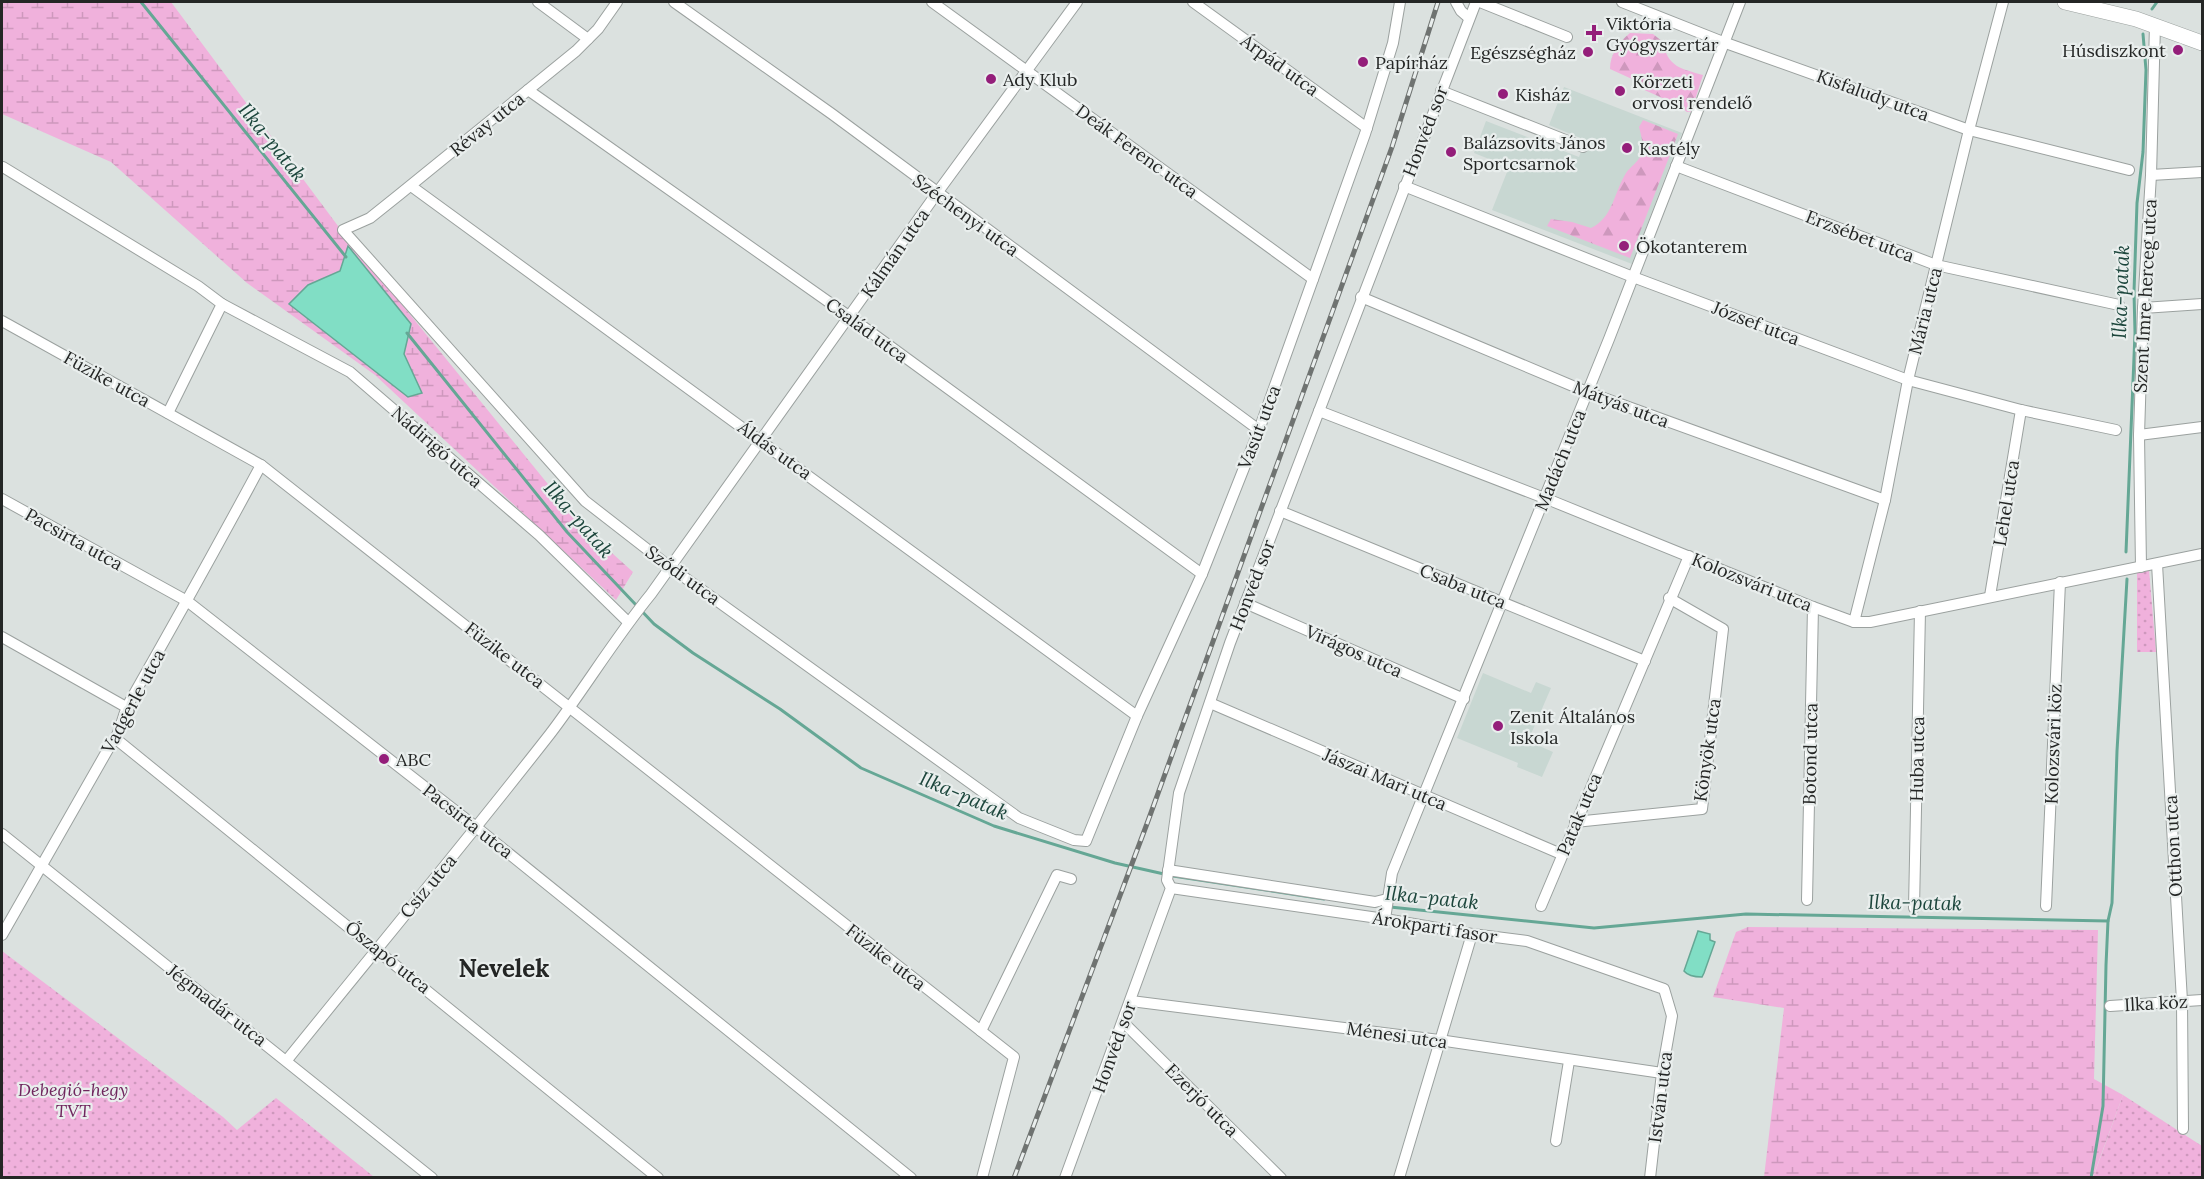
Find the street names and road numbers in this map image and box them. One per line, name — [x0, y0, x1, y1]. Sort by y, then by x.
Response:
street label: Árpád utca — [1236, 28, 1324, 101]
street label: Kisfaludy utca — [1814, 64, 1932, 126]
street label: Honvéd sor — [1397, 82, 1453, 180]
street label: Révay utca — [445, 87, 529, 161]
street label: Deák Ferenc utca — [1071, 99, 1203, 203]
street label: Széchenyi utca — [908, 169, 1024, 261]
street label: Szent Imre herceg utca — [2128, 198, 2162, 394]
street label: Kálmán utca — [856, 204, 934, 302]
street label: Erzsébet utca — [1802, 205, 1918, 267]
street label: Mária utca — [1903, 265, 1947, 357]
street label: Család utca — [821, 292, 913, 368]
street label: József utca — [1708, 295, 1803, 350]
street label: Füzike utca — [60, 346, 154, 412]
street label: Mátyás utca — [1570, 375, 1672, 433]
street label: Vasút utca — [1232, 382, 1285, 473]
street label: Nádirigó utca — [387, 401, 487, 493]
street label: Madách utca — [1529, 406, 1591, 514]
street label: Áldás utca — [733, 415, 816, 485]
street label: Lehel utca — [1988, 458, 2024, 548]
street label: Pacsirta utca — [21, 503, 127, 575]
street label: Honvéd sor — [1224, 536, 1280, 634]
street label: Sződi utca — [641, 540, 725, 610]
street label: Kolozsvári utca — [1688, 547, 1816, 617]
street label: Csaba utca — [1416, 558, 1510, 614]
street label: Füzike utca — [460, 617, 550, 693]
street label: Virágos utca — [1301, 619, 1406, 683]
street label: Vadgerle utca — [95, 645, 170, 758]
street label: Kolozsvári köz — [2039, 683, 2067, 805]
street label: Könyök utca — [1688, 697, 1726, 803]
street label: Botond utca — [1798, 703, 1822, 805]
street label: Huba utca — [1905, 716, 1929, 802]
street label: Jászai Mari utca — [1319, 742, 1450, 815]
street label: Patak utca — [1551, 769, 1607, 859]
street label: Pacsirta utca — [418, 779, 518, 863]
street label: Otthon utca — [2159, 795, 2187, 897]
street label: Csíz utca — [395, 849, 461, 923]
street label: Árokparti fasor — [1370, 906, 1499, 948]
street label: Őszapó utca — [340, 915, 436, 999]
street label: Füzike utca — [841, 919, 931, 995]
street label: Jégmadár utca — [162, 958, 272, 1051]
street label: Ilka köz — [2123, 990, 2189, 1016]
street label: Honvéd sor — [1087, 998, 1141, 1096]
street label: Ménesi utca — [1345, 1017, 1449, 1053]
street label: István utca — [1643, 1050, 1677, 1144]
street label: Ezerjó utca — [1161, 1059, 1243, 1141]

